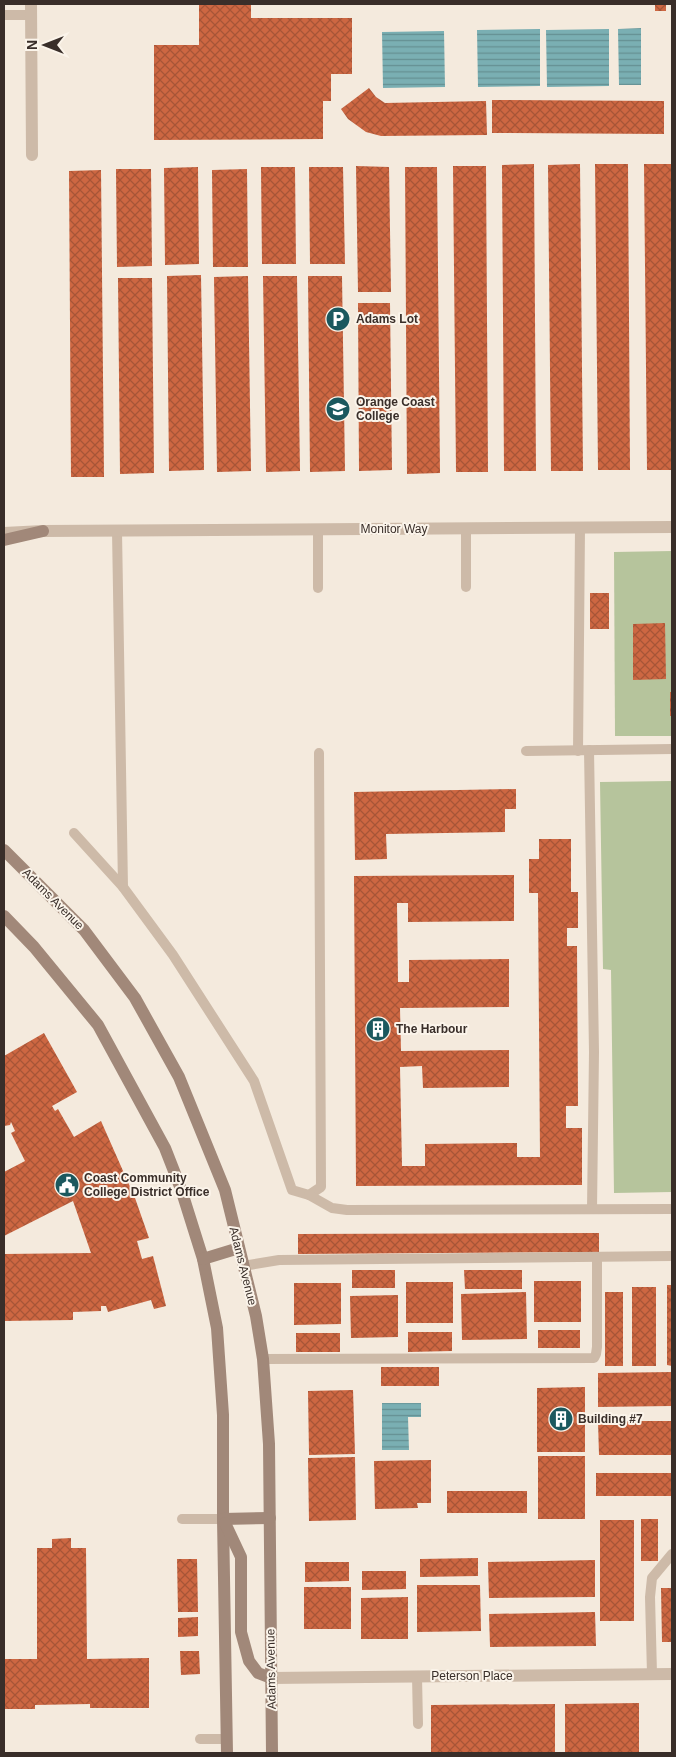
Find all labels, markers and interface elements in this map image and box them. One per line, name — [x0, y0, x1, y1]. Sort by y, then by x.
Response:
north arrow — [20, 20, 70, 70]
text: N — [24, 40, 40, 50]
parking icon: Adams Lot — [325, 306, 351, 332]
place label: Adams Lot — [356, 312, 418, 326]
place label: Orange Coast College — [356, 395, 435, 423]
school or university icon: Orange Coast College — [325, 396, 351, 422]
street label: Monitor Way — [361, 522, 427, 536]
street label: Adams Avenue — [20, 866, 87, 933]
building icon: The Harbour — [365, 1016, 391, 1042]
place label: The Harbour — [396, 1022, 468, 1036]
place label: Coast Community College District Office — [84, 1171, 210, 1199]
public building icon: Coast Community College District Office — [54, 1172, 80, 1198]
street label: Adams Avenue — [226, 1225, 260, 1307]
building icon: Building #7 — [548, 1406, 574, 1432]
place label: Building #7 — [578, 1412, 643, 1426]
street label: Adams Avenue — [263, 1628, 279, 1709]
street label: Peterson Place — [431, 1669, 513, 1683]

